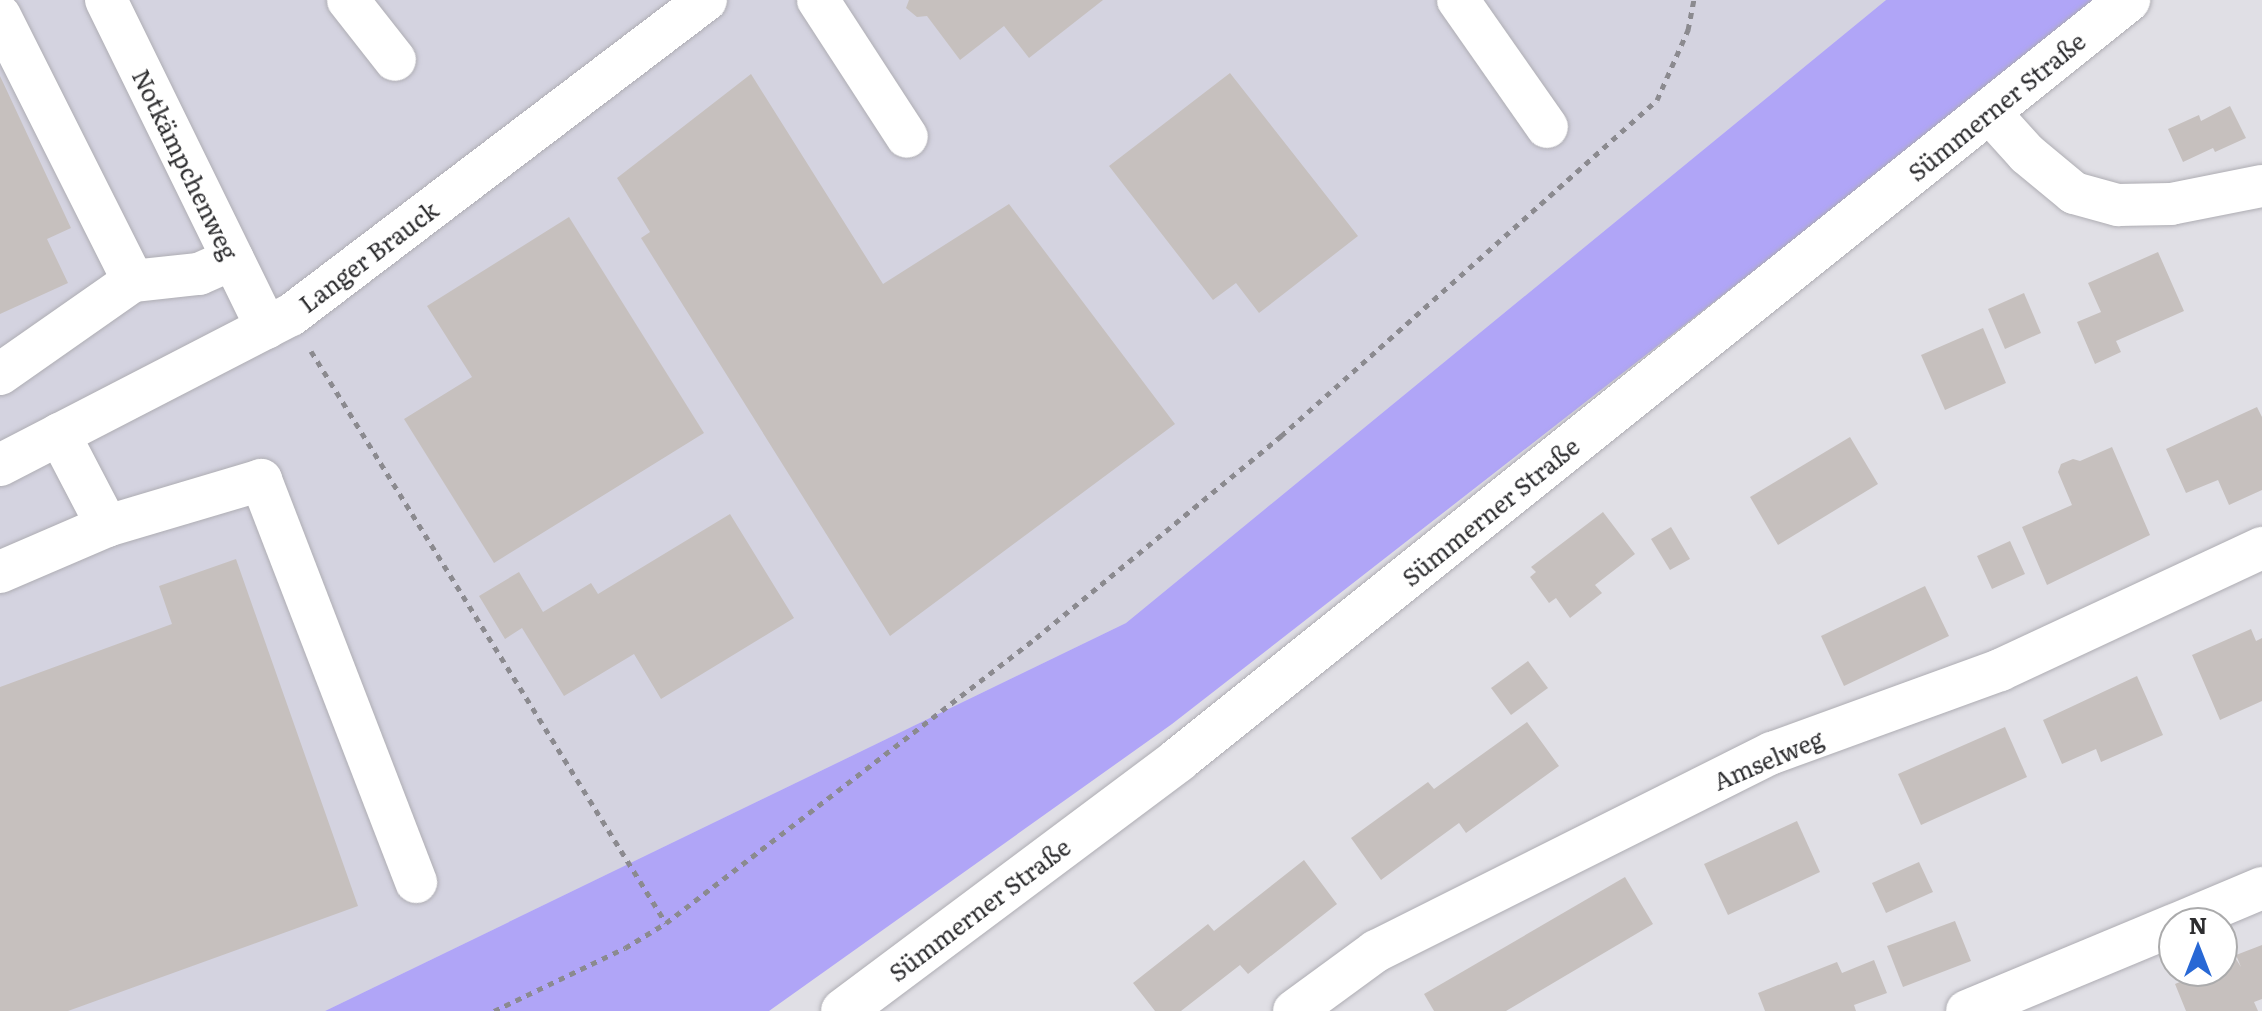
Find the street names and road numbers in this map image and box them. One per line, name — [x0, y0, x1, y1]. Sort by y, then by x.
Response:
street label: Sümmerner Straße — [1902, 26, 2090, 186]
street label: Notkämpchenweg — [127, 64, 245, 264]
street label: Langer Brauck — [293, 194, 443, 318]
street label: Sümmerner Straße — [1396, 431, 1584, 591]
street label: Amselweg — [1709, 723, 1827, 795]
street label: Sümmerner Straße — [883, 831, 1075, 987]

